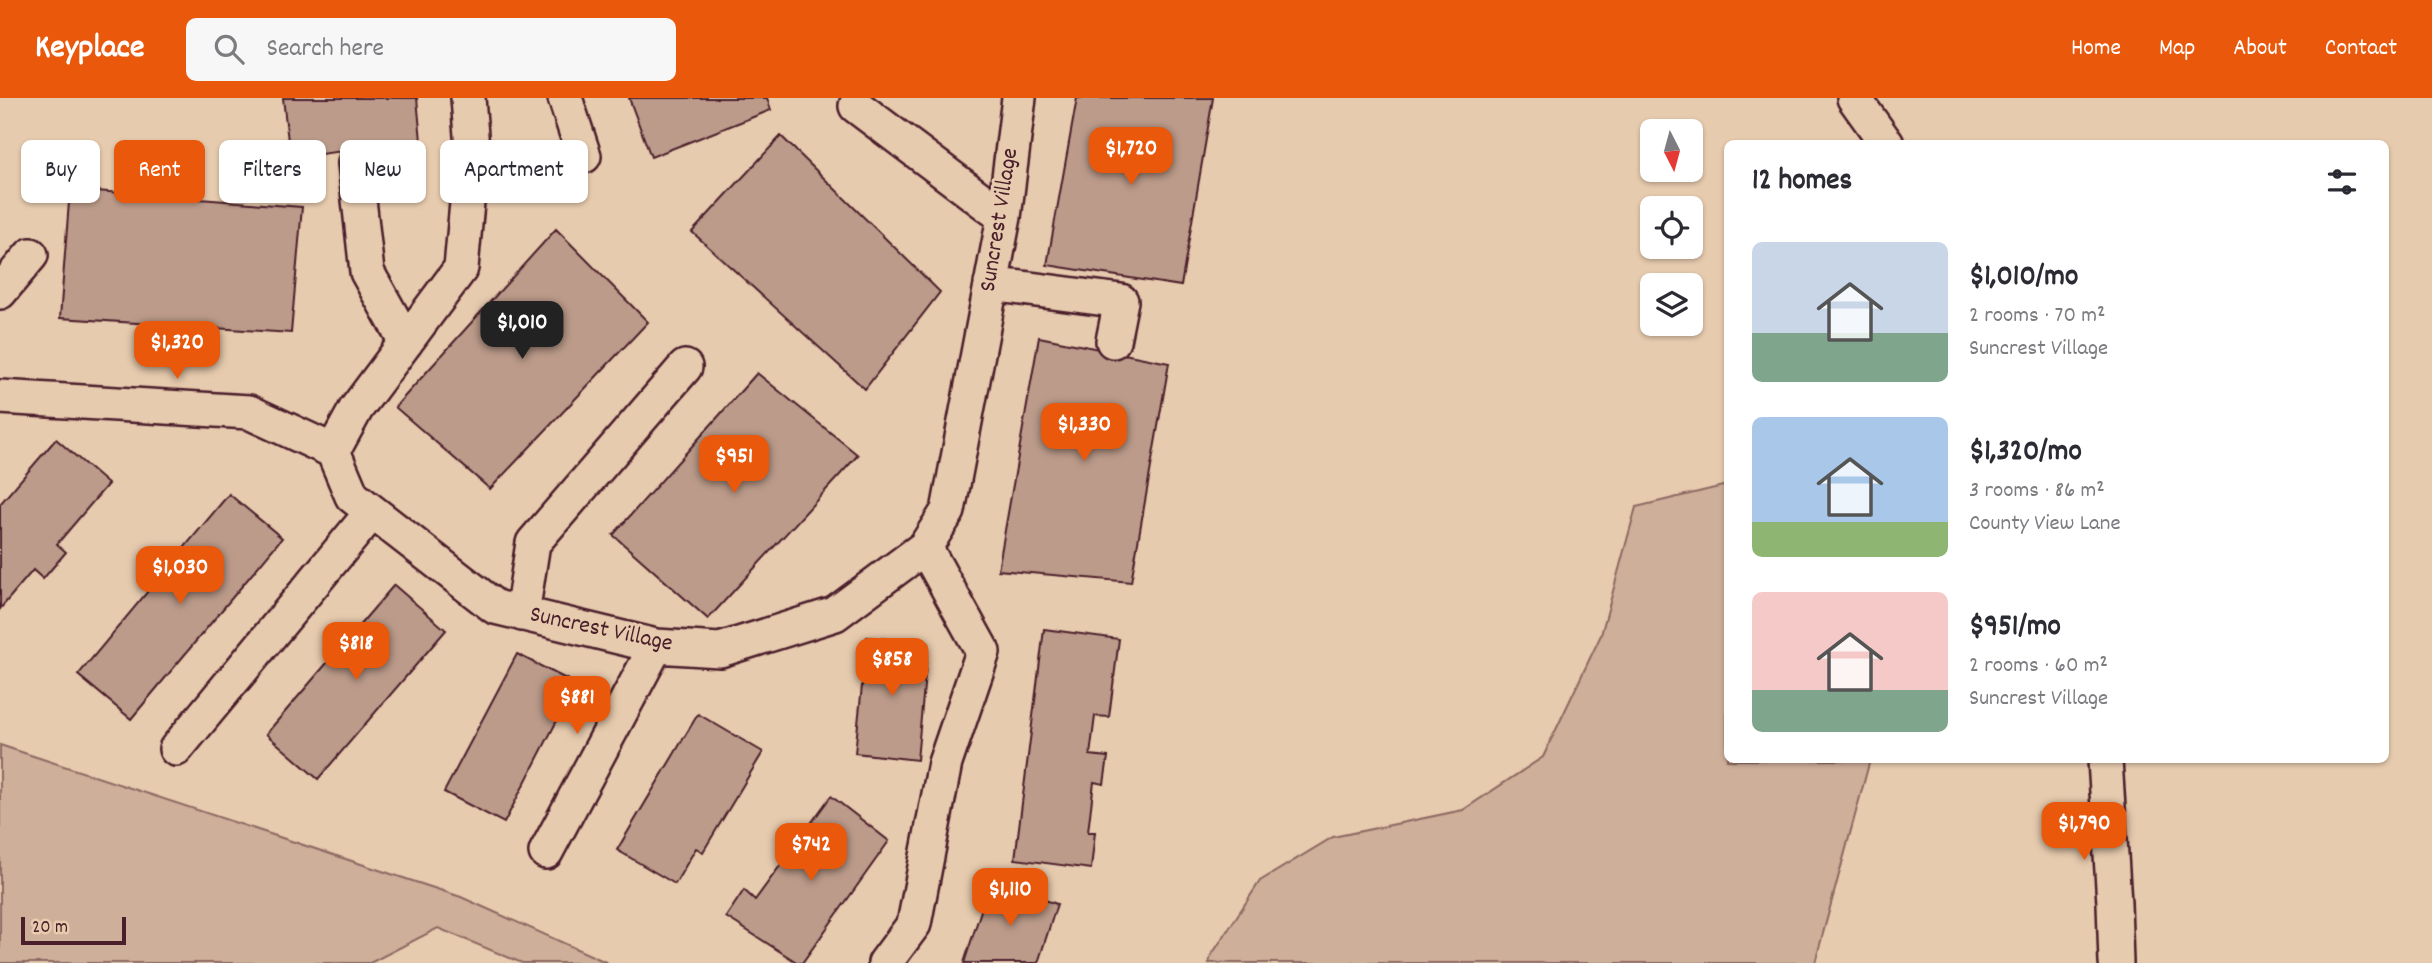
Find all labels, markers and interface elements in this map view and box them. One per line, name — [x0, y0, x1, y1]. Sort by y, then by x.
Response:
search box — [186, 18, 676, 81]
text: Keyplace — [35, 26, 144, 73]
icon: search — [210, 30, 248, 68]
text: Search here — [266, 31, 384, 68]
text: Home — [2071, 32, 2121, 66]
text: Map — [2159, 32, 2195, 66]
text: About — [2233, 32, 2287, 66]
text: Contact — [2325, 32, 2397, 66]
north arrow — [1640, 119, 1703, 182]
map controls — [1640, 119, 1703, 336]
pin: $1,720 — [1074, 127, 1188, 187]
text: $1,720 — [1105, 133, 1157, 166]
chip: Buy — [21, 140, 100, 203]
chip: Rent — [114, 140, 205, 203]
chip: Filters — [219, 140, 326, 203]
chip: New — [340, 140, 426, 203]
chip: Apartment — [440, 140, 588, 203]
street label: Suncrest Village — [972, 146, 1028, 294]
text: 12 homes — [1752, 161, 1852, 204]
icon: filters — [2323, 163, 2361, 201]
button: locate — [1640, 196, 1703, 259]
text: $1,010/mo — [1969, 257, 2078, 300]
icon: home — [1808, 270, 1892, 354]
button: layers — [1640, 273, 1703, 336]
text: 2 rooms · 70 m² — [1969, 300, 2105, 333]
pin: $1,010 — [465, 302, 579, 361]
text: $1,010 — [496, 307, 548, 340]
pin: $1,320 — [120, 322, 234, 381]
text: $1,320 — [150, 327, 204, 360]
text: Suncrest Village — [1969, 333, 2108, 366]
pin: $1,330 — [1027, 404, 1141, 463]
text: $1,330 — [1057, 409, 1111, 442]
text: $1,320/mo — [1969, 432, 2082, 475]
pin: $951 — [693, 436, 775, 495]
text: $951 — [715, 441, 753, 474]
icon: home — [1808, 445, 1892, 529]
text: 3 rooms · 86 m² — [1969, 475, 2105, 508]
text: County View Lane — [1969, 508, 2121, 541]
pin: $1,030 — [123, 546, 237, 606]
text: $1,030 — [152, 552, 208, 585]
street label: Suncrest Village — [526, 598, 676, 662]
text: $951/mo — [1969, 607, 2061, 650]
icon: home — [1808, 620, 1892, 704]
pin: $818 — [315, 622, 397, 682]
text: $818 — [338, 628, 374, 661]
pin: $858 — [851, 638, 933, 698]
text: $858 — [872, 644, 912, 677]
text: 2 rooms · 60 m² — [1969, 650, 2108, 683]
pin: $881 — [536, 676, 618, 736]
text: $881 — [559, 682, 595, 715]
text: Suncrest Village — [1969, 683, 2108, 716]
pin: $1,790 — [2027, 802, 2141, 862]
text: $1,790 — [2058, 808, 2110, 841]
pin: $742 — [770, 824, 852, 883]
text: $742 — [791, 829, 831, 862]
pin: $1,110 — [953, 868, 1067, 928]
text: $1,110 — [988, 874, 1032, 907]
scale bar — [21, 914, 126, 946]
text: 20 m — [32, 915, 68, 942]

